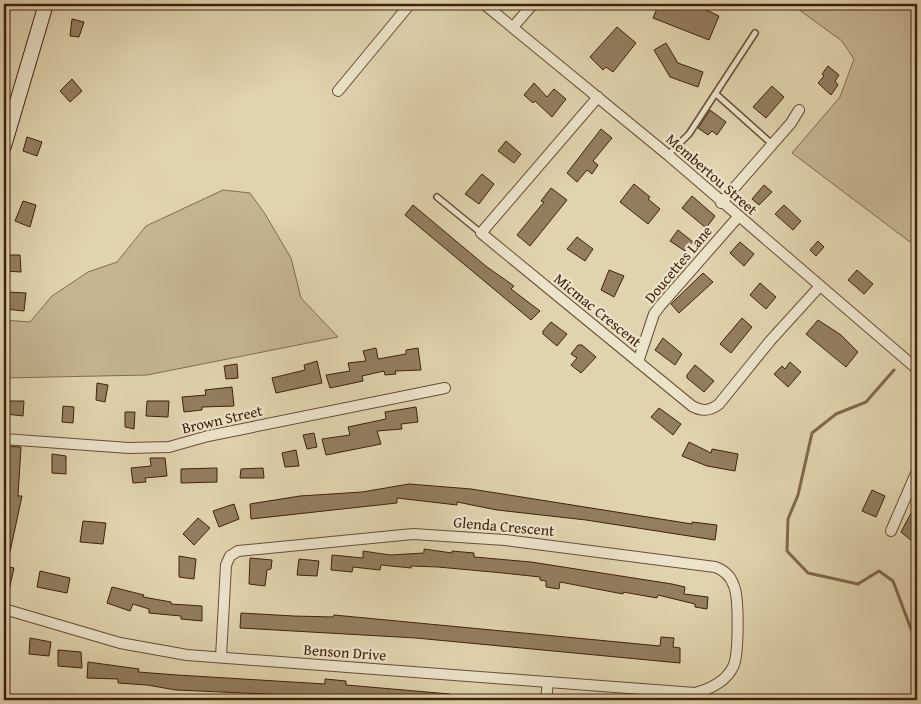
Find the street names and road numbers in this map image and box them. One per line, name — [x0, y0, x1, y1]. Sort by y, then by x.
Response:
street label: Membertou Street — [662, 128, 763, 220]
street label: Doucettes Lane — [639, 221, 717, 307]
street label: Micmac Crescent — [550, 268, 647, 352]
street label: Brown Street — [180, 399, 265, 438]
street label: Glenda Crescent — [453, 511, 556, 541]
street label: Benson Drive — [303, 639, 387, 665]

